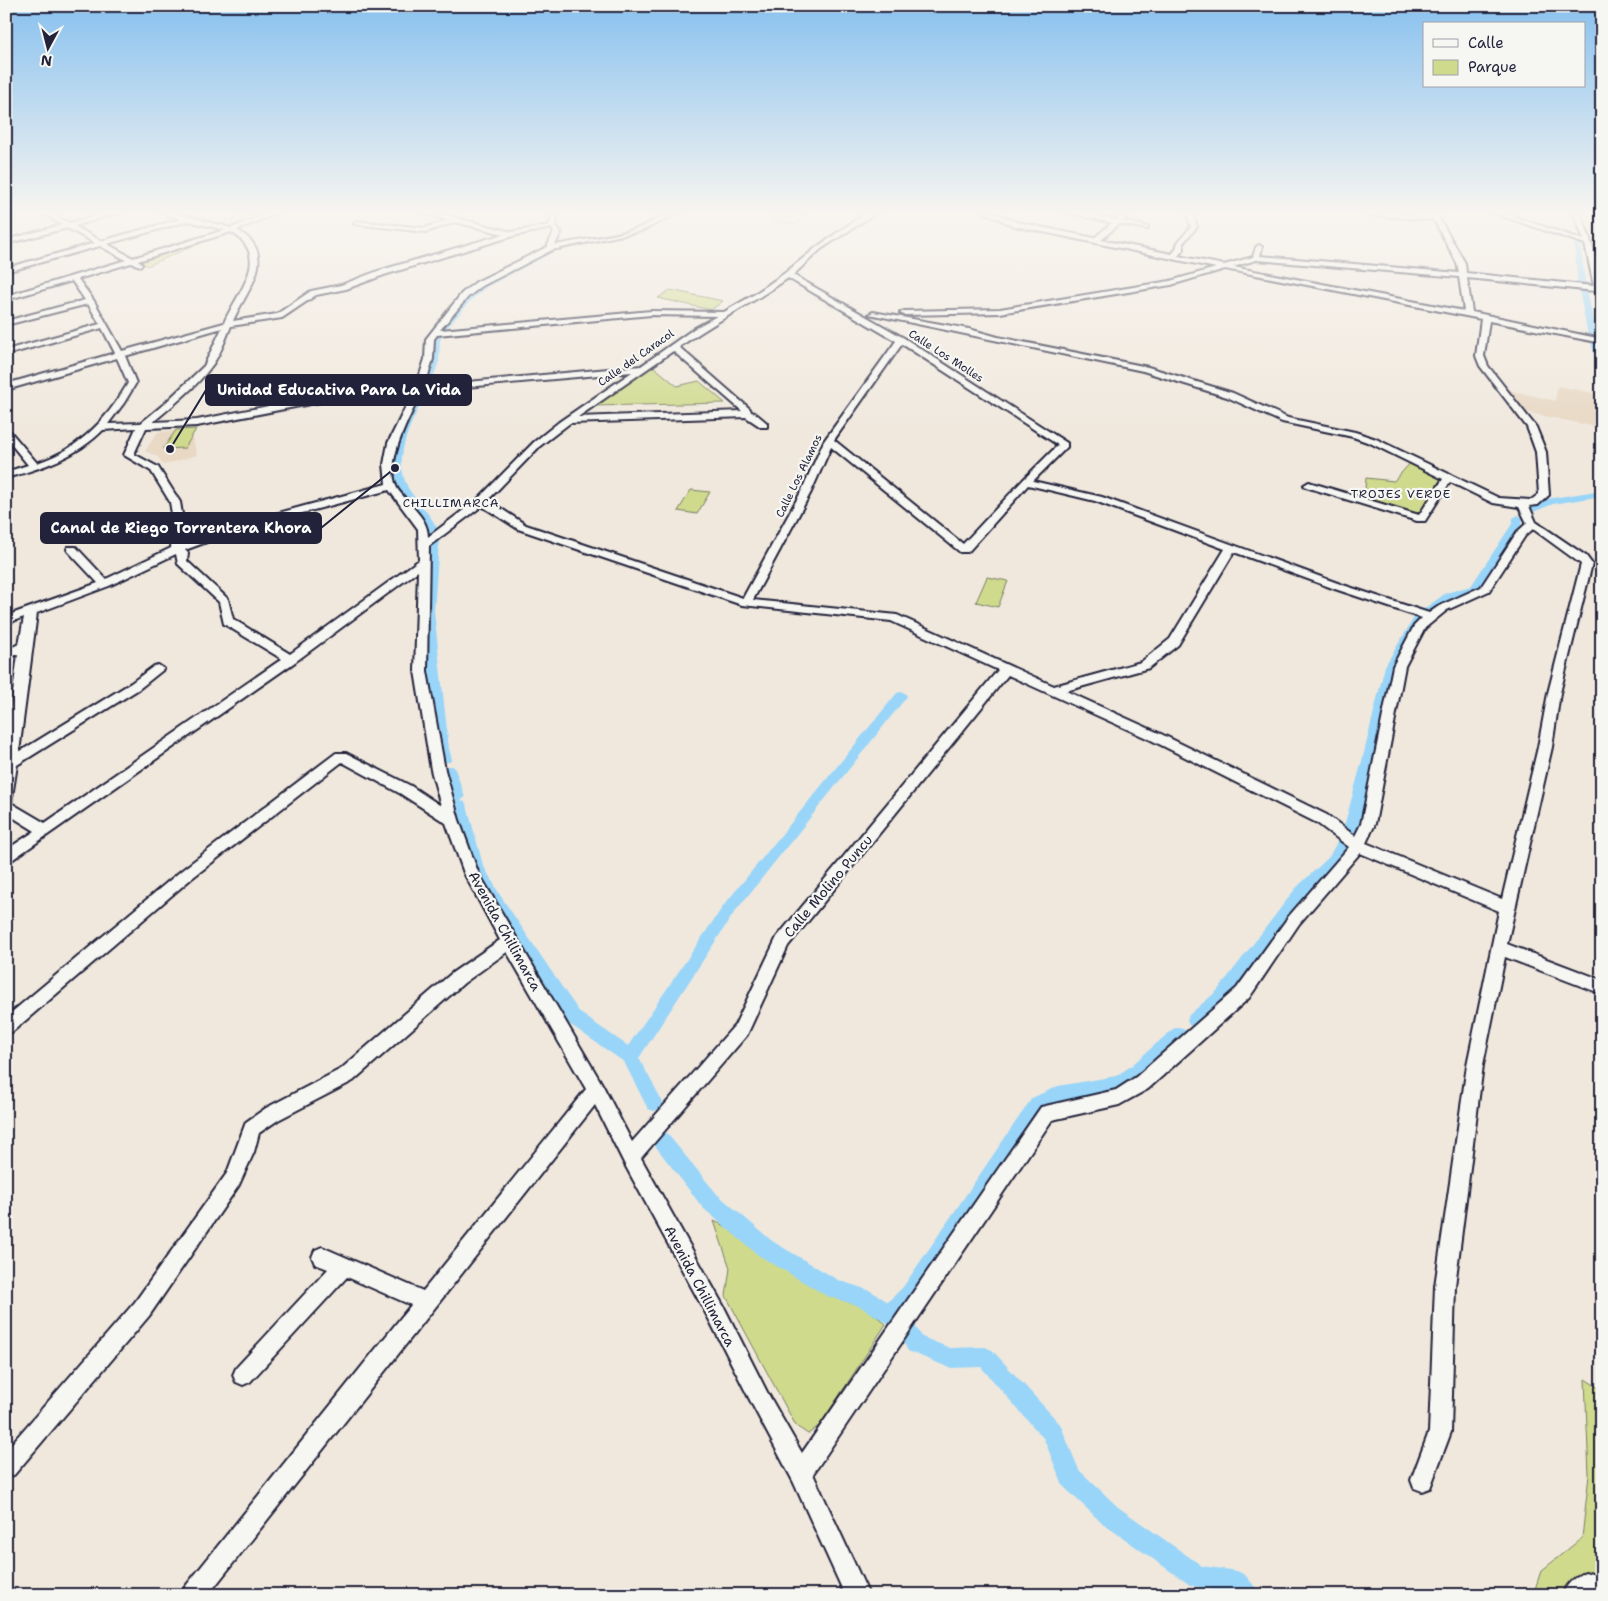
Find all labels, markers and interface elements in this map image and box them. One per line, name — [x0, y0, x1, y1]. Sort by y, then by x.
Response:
north arrow — [22, 22, 72, 72]
legend — [1423, 22, 1586, 88]
text: Calle — [1468, 33, 1504, 53]
text: N — [40, 51, 53, 71]
text: Parque — [1468, 57, 1517, 77]
street label: Calle del Caracol — [595, 326, 678, 390]
street label: Calle Los Molles — [906, 326, 986, 386]
callout: Unidad Educativa Para La Vida — [206, 375, 471, 405]
text: Unidad Educativa Para La Vida — [217, 380, 462, 400]
street label: Calle Los Alamos — [772, 432, 826, 520]
district label: TROJES VERDE — [1351, 486, 1451, 502]
district label: CHILLIMARCA — [403, 495, 499, 511]
callout: Canal de Riego Torrentera Khora — [41, 513, 321, 543]
text: Canal de Riego Torrentera Khora — [51, 518, 312, 538]
street label: Calle Molino Puncu — [780, 831, 876, 941]
street label: Avenida Chillimarca — [465, 868, 546, 994]
street label: Avenida Chillimarca — [661, 1222, 740, 1350]

